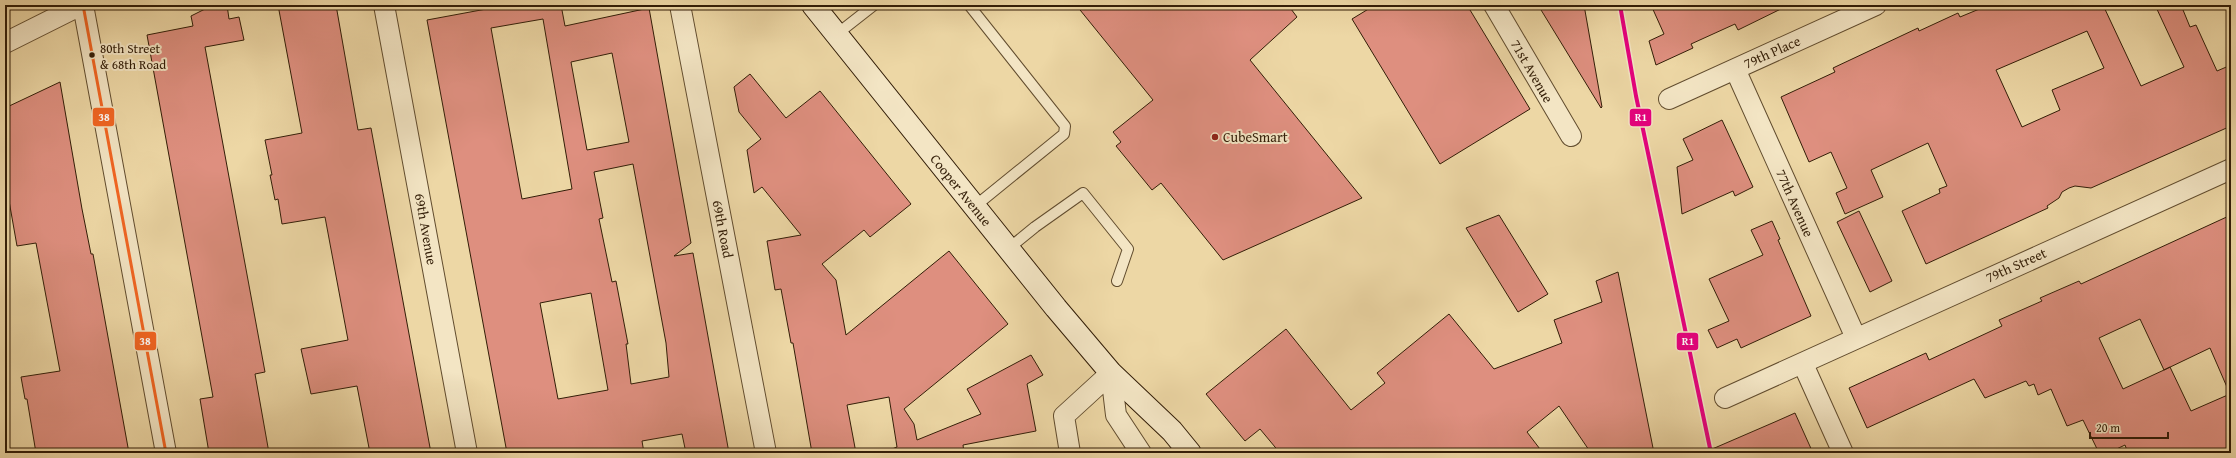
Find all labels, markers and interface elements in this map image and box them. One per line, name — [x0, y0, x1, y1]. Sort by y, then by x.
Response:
street label: 79th Place — [1740, 30, 1804, 73]
street label: 71st Avenue — [1506, 36, 1558, 107]
place label: 80th Street & 68th Road — [100, 39, 166, 74]
marker: 80th Street & 68th Road — [87, 50, 97, 60]
line badge: 38 — [92, 107, 115, 127]
line badge: R1 — [1629, 108, 1652, 127]
text: 38 — [98, 109, 110, 125]
text: R1 — [1635, 109, 1648, 125]
place label: CubeSmart — [1223, 127, 1288, 147]
marker: CubeSmart — [1210, 132, 1220, 142]
street label: Cooper Avenue — [926, 150, 997, 231]
street label: 77th Avenue — [1771, 166, 1819, 241]
street label: 69th Avenue — [410, 192, 442, 267]
street label: 69th Road — [708, 198, 739, 260]
street label: 79th Street — [1982, 243, 2050, 287]
line badge: 38 — [134, 331, 157, 351]
line badge: R1 — [1676, 332, 1699, 351]
text: 38 — [139, 333, 151, 349]
text: R1 — [1682, 333, 1695, 349]
scale bar — [2090, 414, 2168, 440]
text: 20 m — [2096, 419, 2120, 436]

